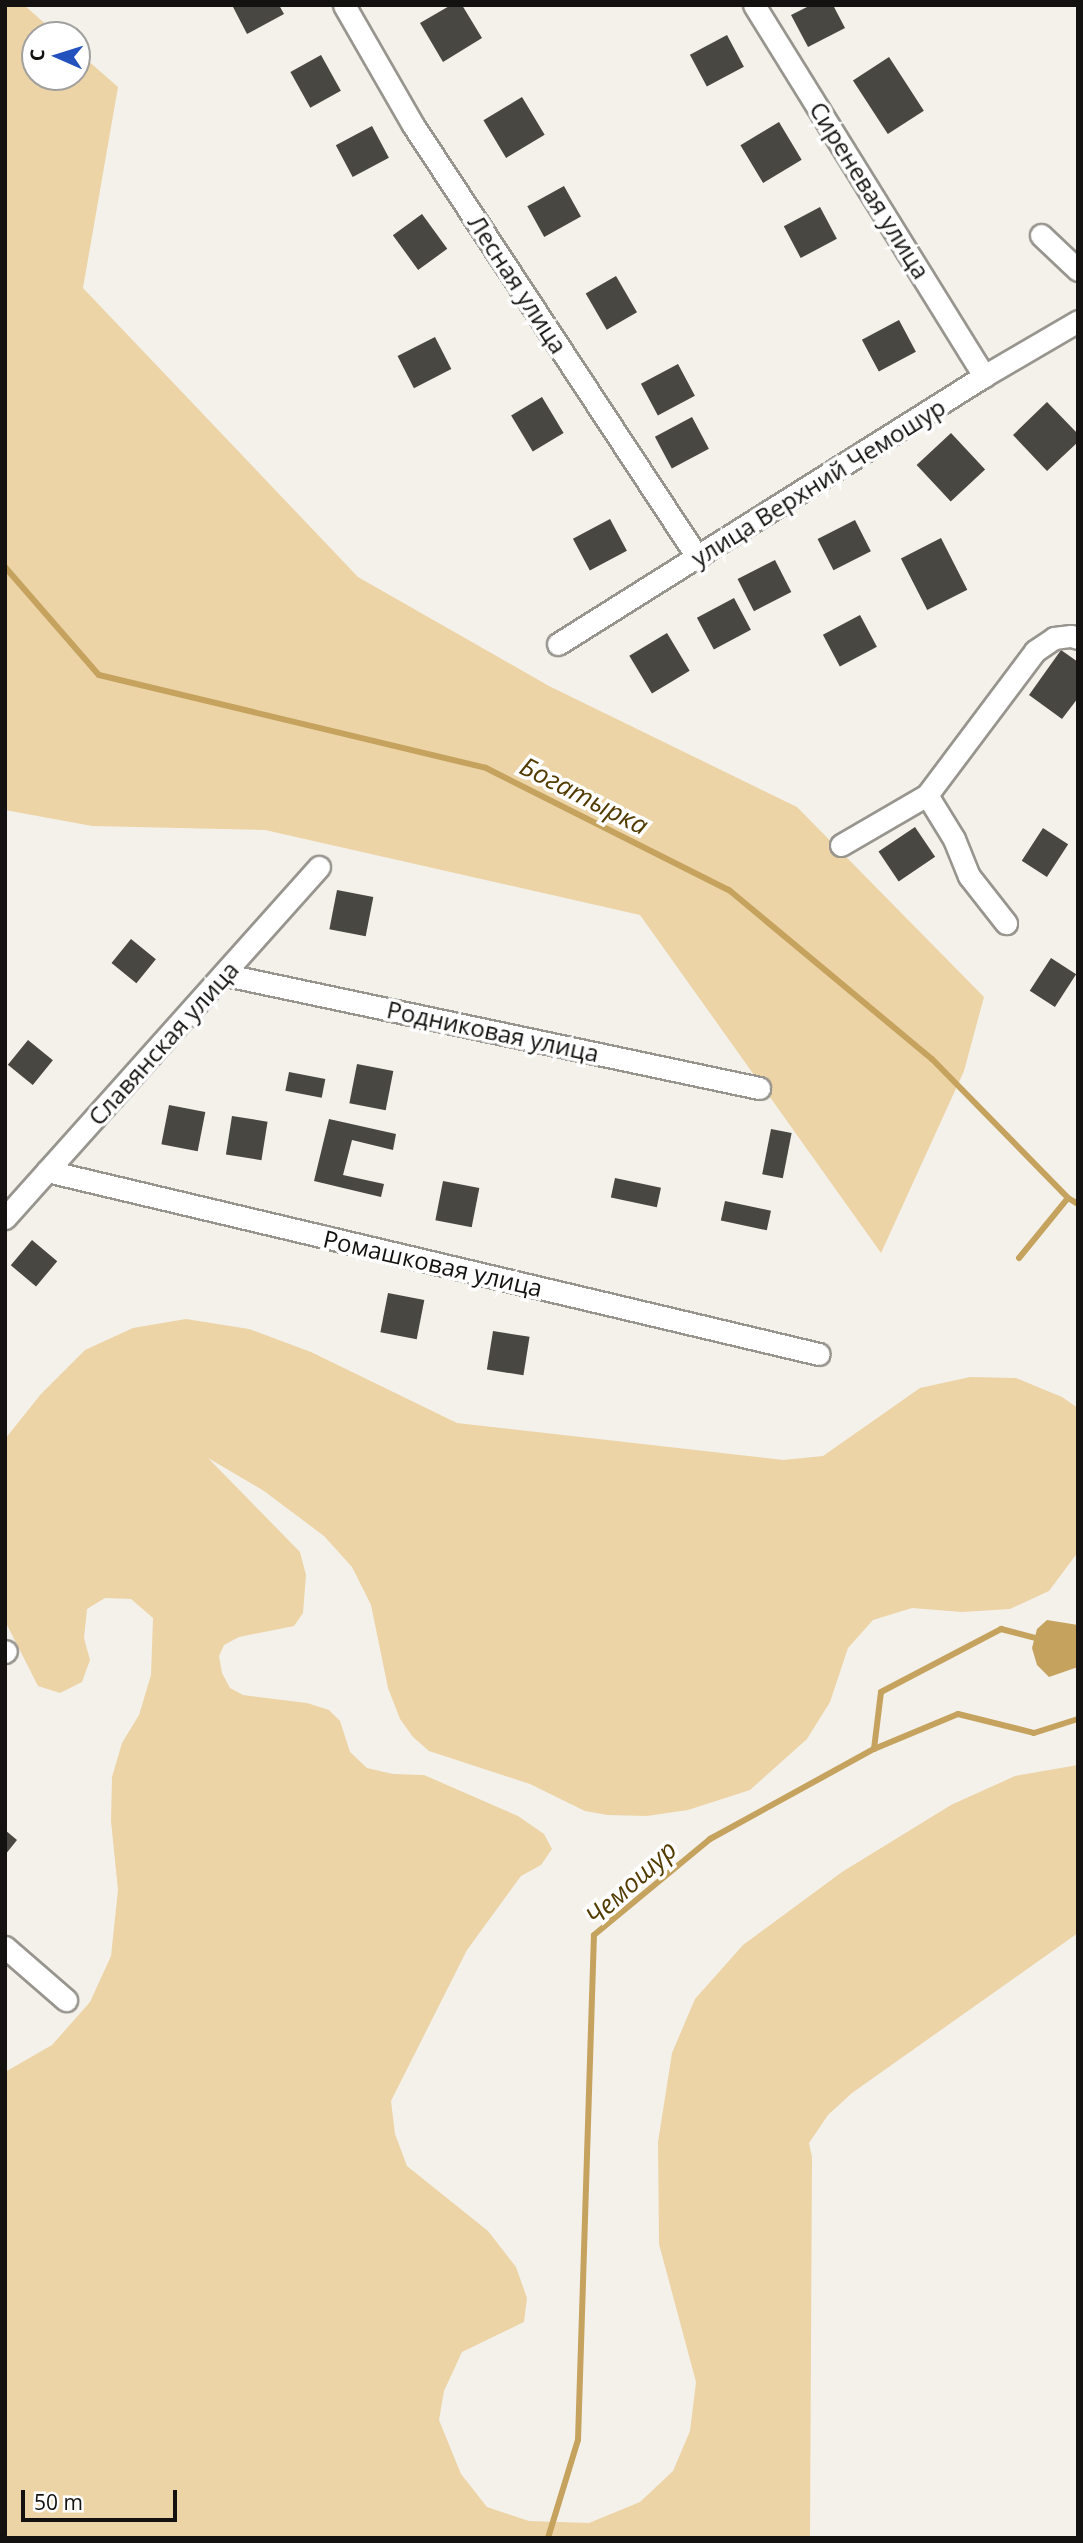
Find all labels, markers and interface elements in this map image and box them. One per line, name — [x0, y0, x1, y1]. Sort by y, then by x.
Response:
north arrow — [21, 21, 91, 91]
text: С — [24, 48, 50, 62]
street label: Сиреневая улица — [804, 96, 936, 284]
street label: Лесная улица — [463, 209, 573, 359]
street label: улица Верхний Чемошур — [686, 392, 950, 572]
water label: Богатырка — [515, 750, 653, 842]
street label: Славянская улица — [82, 955, 244, 1131]
street label: Родниковая улица — [384, 994, 602, 1068]
street label: Ромашковая улица — [321, 1224, 545, 1302]
water label: Чемошур — [579, 1834, 683, 1932]
scale bar — [24, 2476, 180, 2520]
text: 50 m — [34, 2488, 83, 2516]

